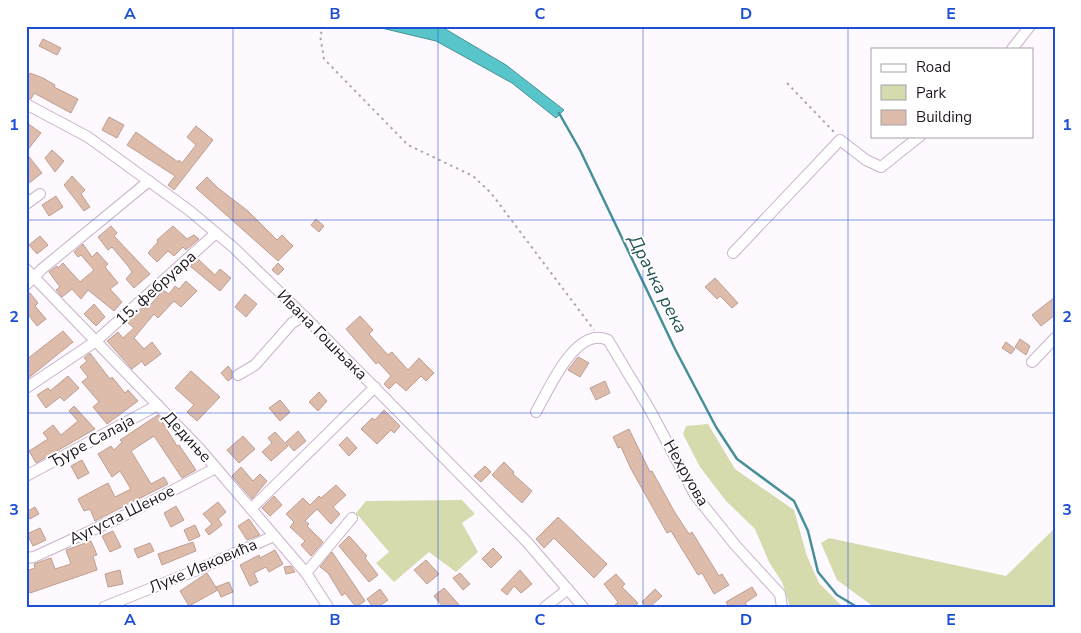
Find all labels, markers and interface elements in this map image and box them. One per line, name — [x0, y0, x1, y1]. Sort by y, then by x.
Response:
text: A — [124, 3, 136, 25]
text: B — [329, 3, 341, 25]
text: C — [535, 3, 546, 25]
text: D — [740, 3, 752, 25]
text: E — [946, 3, 956, 25]
legend — [871, 48, 1034, 138]
text: Road — [916, 57, 951, 77]
text: Park — [916, 83, 946, 103]
text: Building — [916, 107, 972, 127]
text: 1 — [9, 114, 19, 136]
text: 1 — [1062, 114, 1072, 136]
water label: Драчка река — [622, 230, 693, 337]
street label: 15. фебруара — [111, 246, 201, 330]
street label: Ивана Гошњака — [272, 285, 372, 385]
text: 2 — [9, 306, 19, 328]
text: 2 — [1062, 306, 1072, 328]
street label: Дедиње — [158, 407, 216, 467]
street label: Ђуре Салаја — [45, 409, 139, 473]
street label: Нехруова — [658, 436, 714, 510]
street label: Аугуста Шеное — [66, 480, 178, 550]
text: 3 — [9, 499, 19, 521]
text: 3 — [1062, 499, 1072, 521]
street label: Луке Ивковића — [146, 533, 260, 599]
text: A — [124, 609, 136, 631]
text: B — [329, 609, 341, 631]
text: C — [535, 609, 546, 631]
text: D — [740, 609, 752, 631]
text: E — [946, 609, 956, 631]

